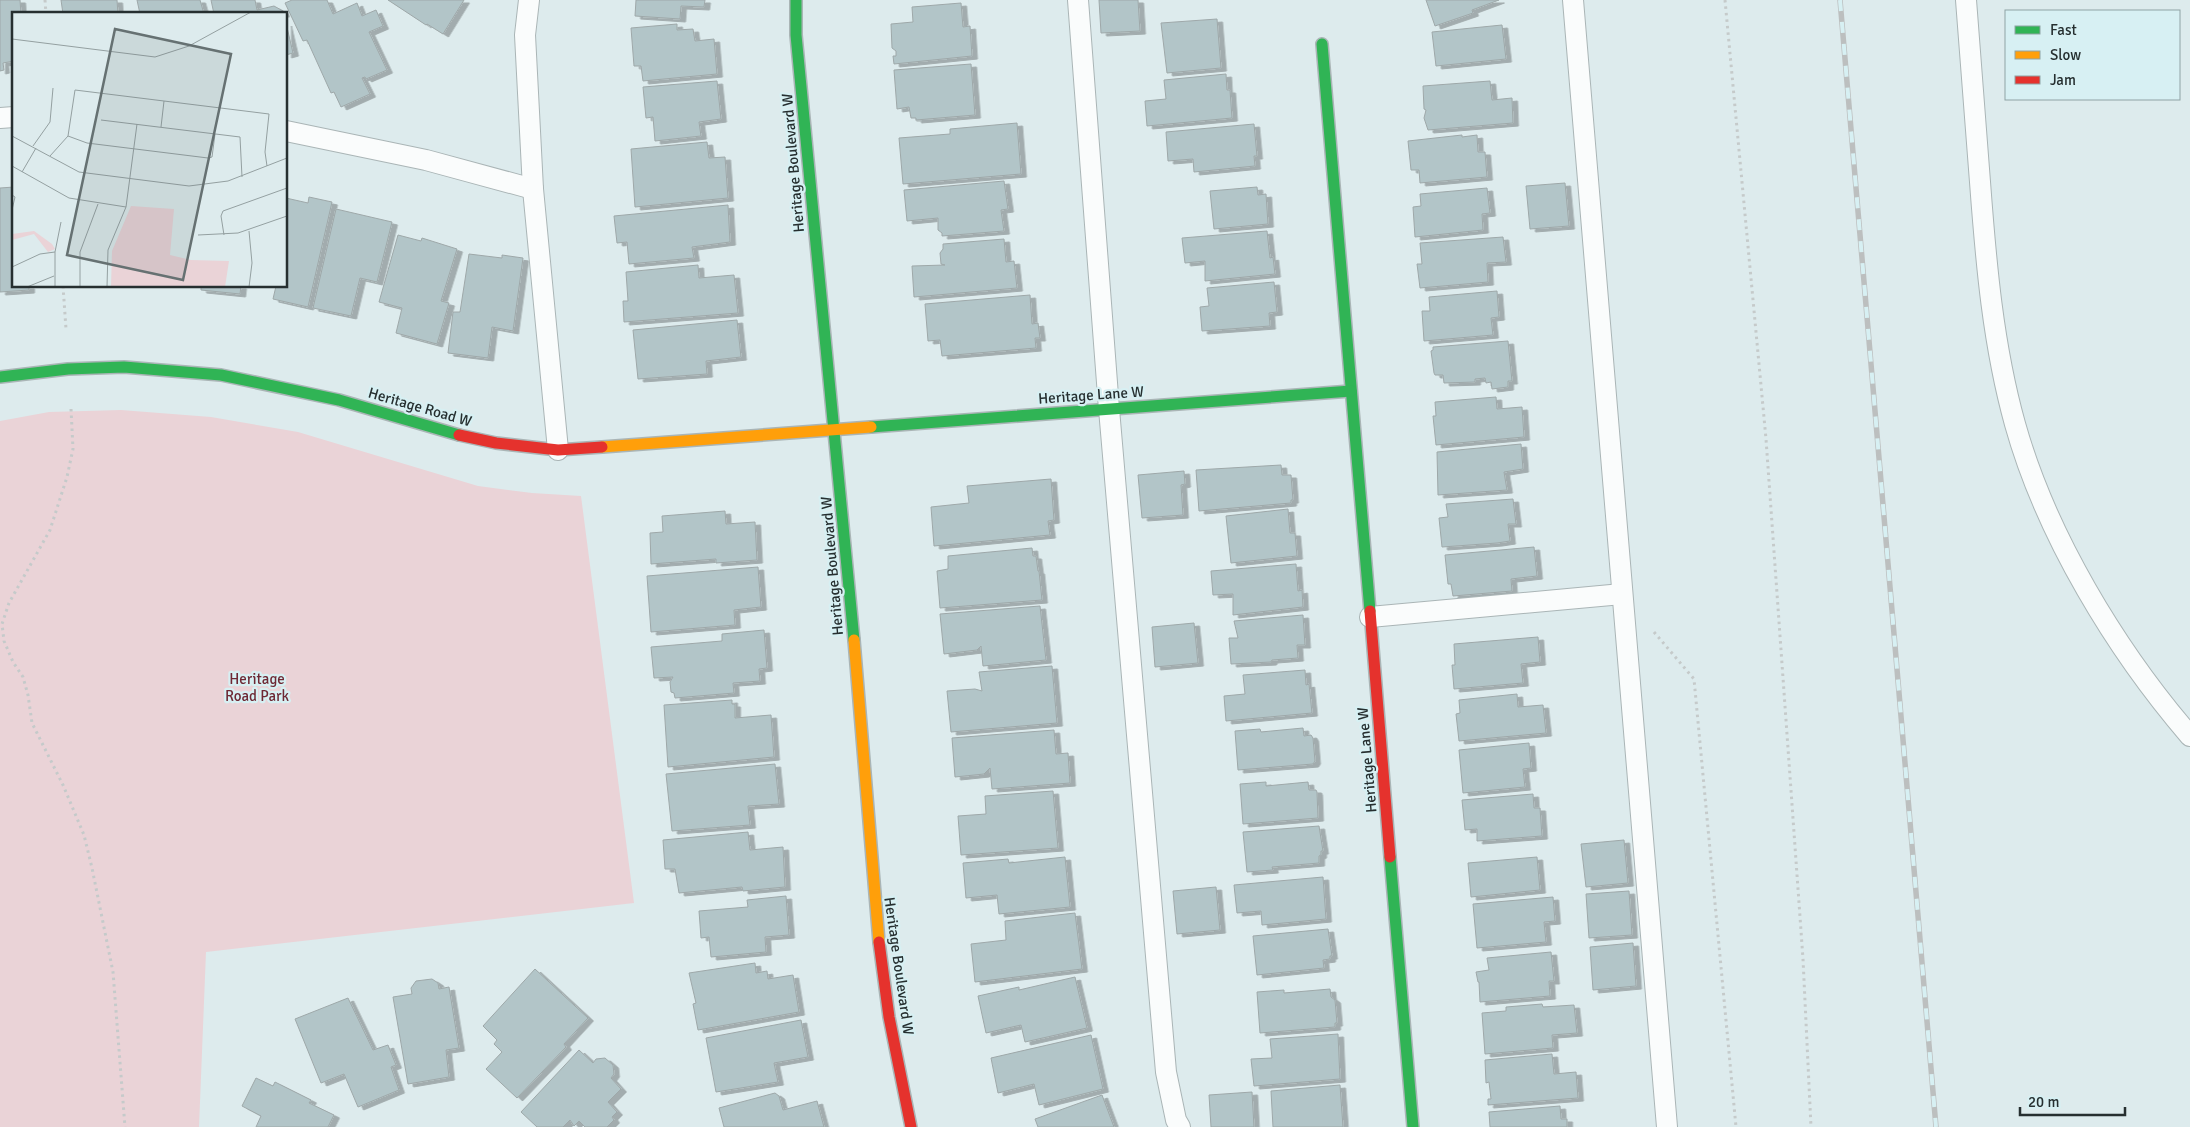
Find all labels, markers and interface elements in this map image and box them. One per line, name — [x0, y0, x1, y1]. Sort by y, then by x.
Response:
legend — [2005, 10, 2180, 100]
inset map — [12, 12, 288, 288]
text: Fast — [2050, 21, 2077, 39]
text: Slow — [2050, 46, 2081, 64]
text: Jam — [2050, 71, 2076, 89]
street label: Heritage Boulevard W — [778, 93, 808, 233]
street label: Heritage Lane W — [1038, 382, 1145, 408]
street label: Heritage Road W — [366, 384, 474, 430]
street label: Heritage Boulevard W — [817, 496, 847, 636]
park label: Heritage Road Park — [225, 670, 290, 705]
street label: Heritage Lane W — [1353, 706, 1381, 814]
street label: Heritage Boulevard W — [880, 896, 918, 1037]
scale bar — [2020, 1084, 2125, 1116]
text: 20 m — [2028, 1093, 2059, 1111]

